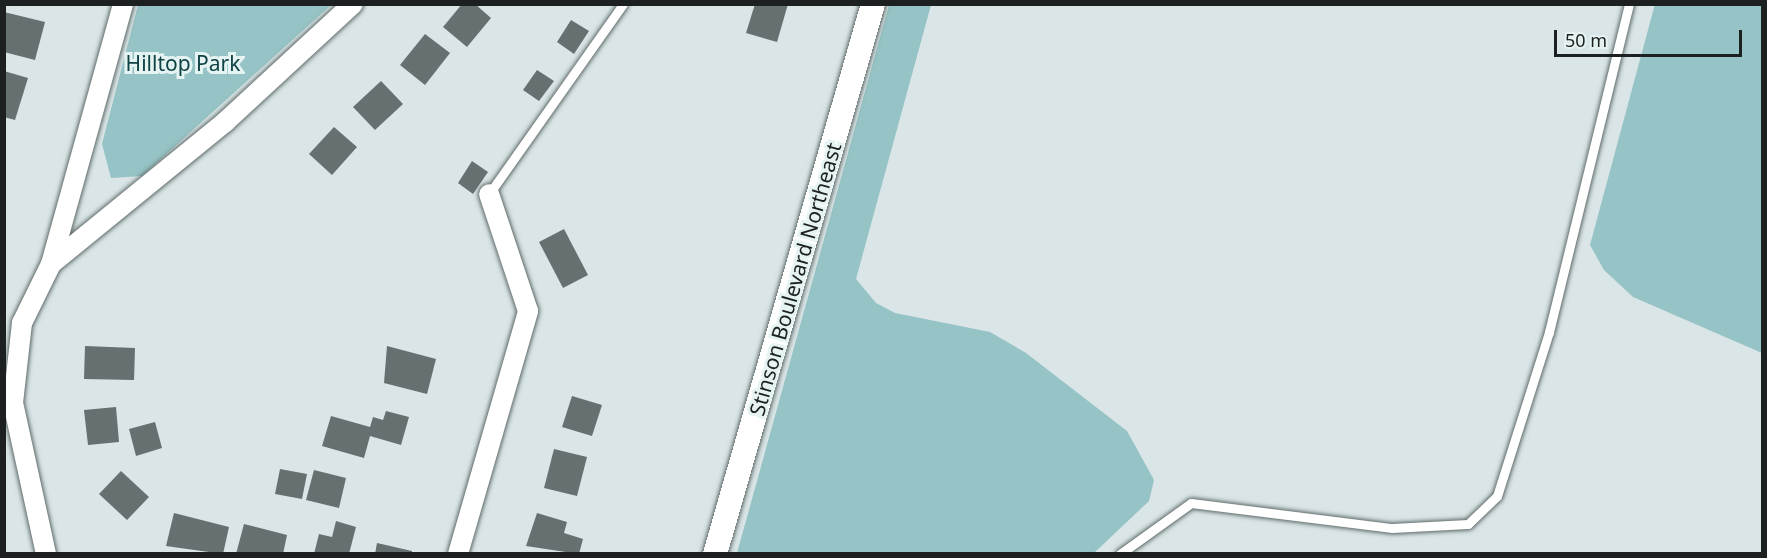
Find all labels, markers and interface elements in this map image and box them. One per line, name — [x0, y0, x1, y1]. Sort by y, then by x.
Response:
scale bar — [1557, 18, 1744, 56]
text: 50 m — [1565, 28, 1607, 52]
park label: Hilltop Park — [126, 50, 240, 76]
street label: Stinson Boulevard Northeast — [744, 139, 846, 419]

